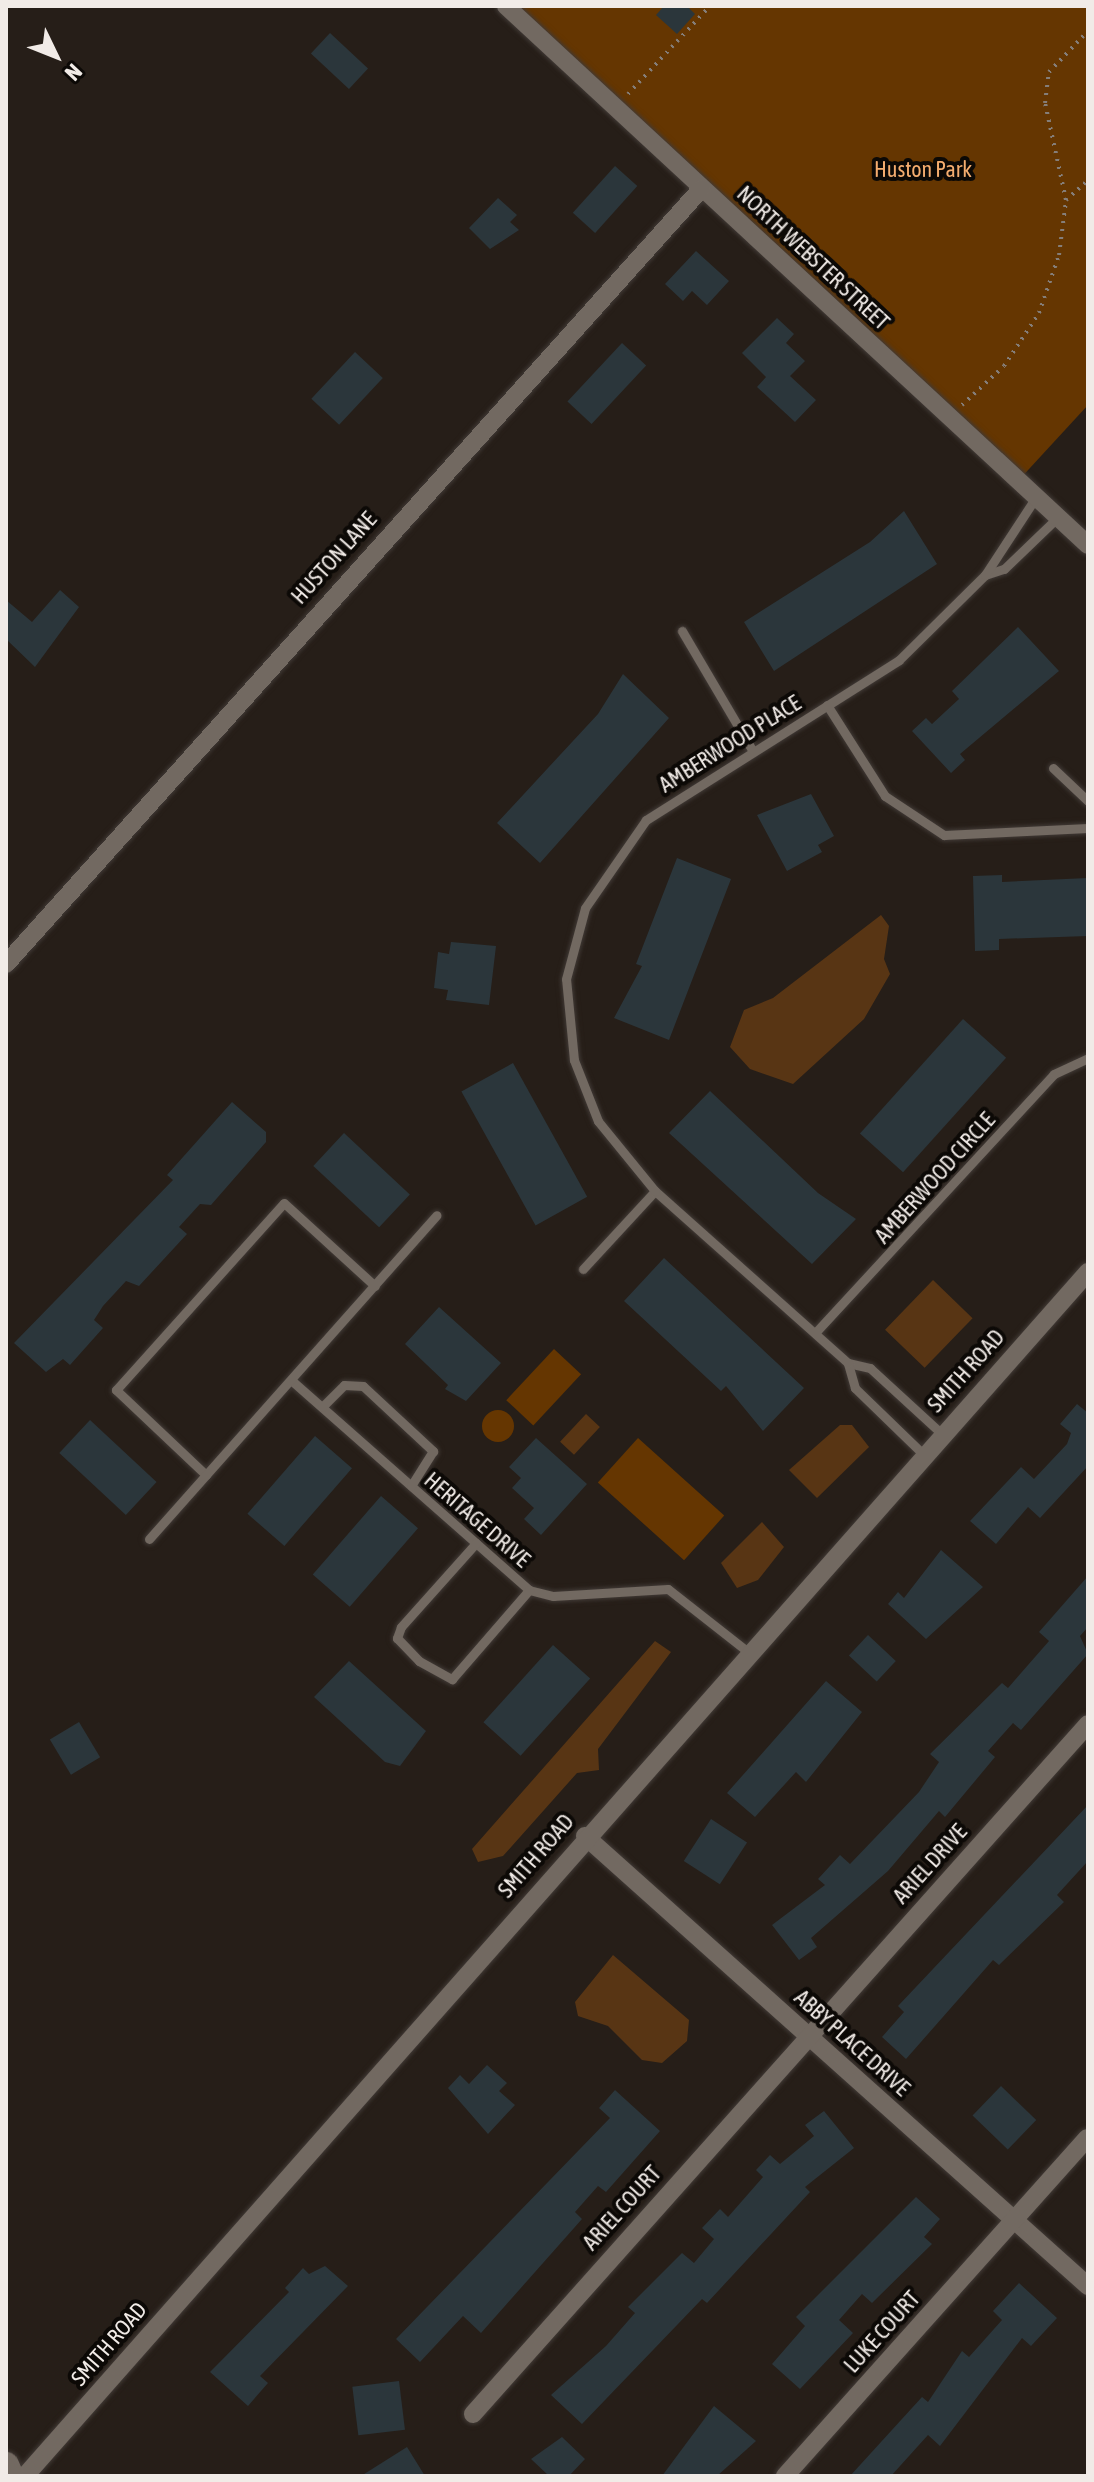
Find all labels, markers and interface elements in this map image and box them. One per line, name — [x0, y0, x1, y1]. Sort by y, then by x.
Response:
north arrow — [16, 16, 96, 96]
text: N — [60, 59, 87, 86]
park label: Huston Park — [874, 157, 972, 183]
street label: NORTH WEBSTER STREET — [731, 181, 895, 335]
street label: HUSTON LANE — [286, 507, 382, 609]
street label: AMBERWOOD PLACE — [654, 690, 806, 798]
street label: AMBERWOOD CIRCLE — [869, 1107, 1001, 1249]
street label: SMITH ROAD — [922, 1324, 1010, 1418]
street label: HERITAGE DRIVE — [419, 1467, 535, 1573]
street label: SMITH ROAD — [493, 1809, 579, 1903]
street label: ARIEL DRIVE — [888, 1819, 972, 1909]
street label: ABBY PLACE DRIVE — [789, 1984, 915, 2102]
street label: ARIEL COURT — [577, 2160, 667, 2256]
street label: LUKE COURT — [839, 2286, 925, 2378]
street label: SMITH ROAD — [66, 2297, 152, 2391]

